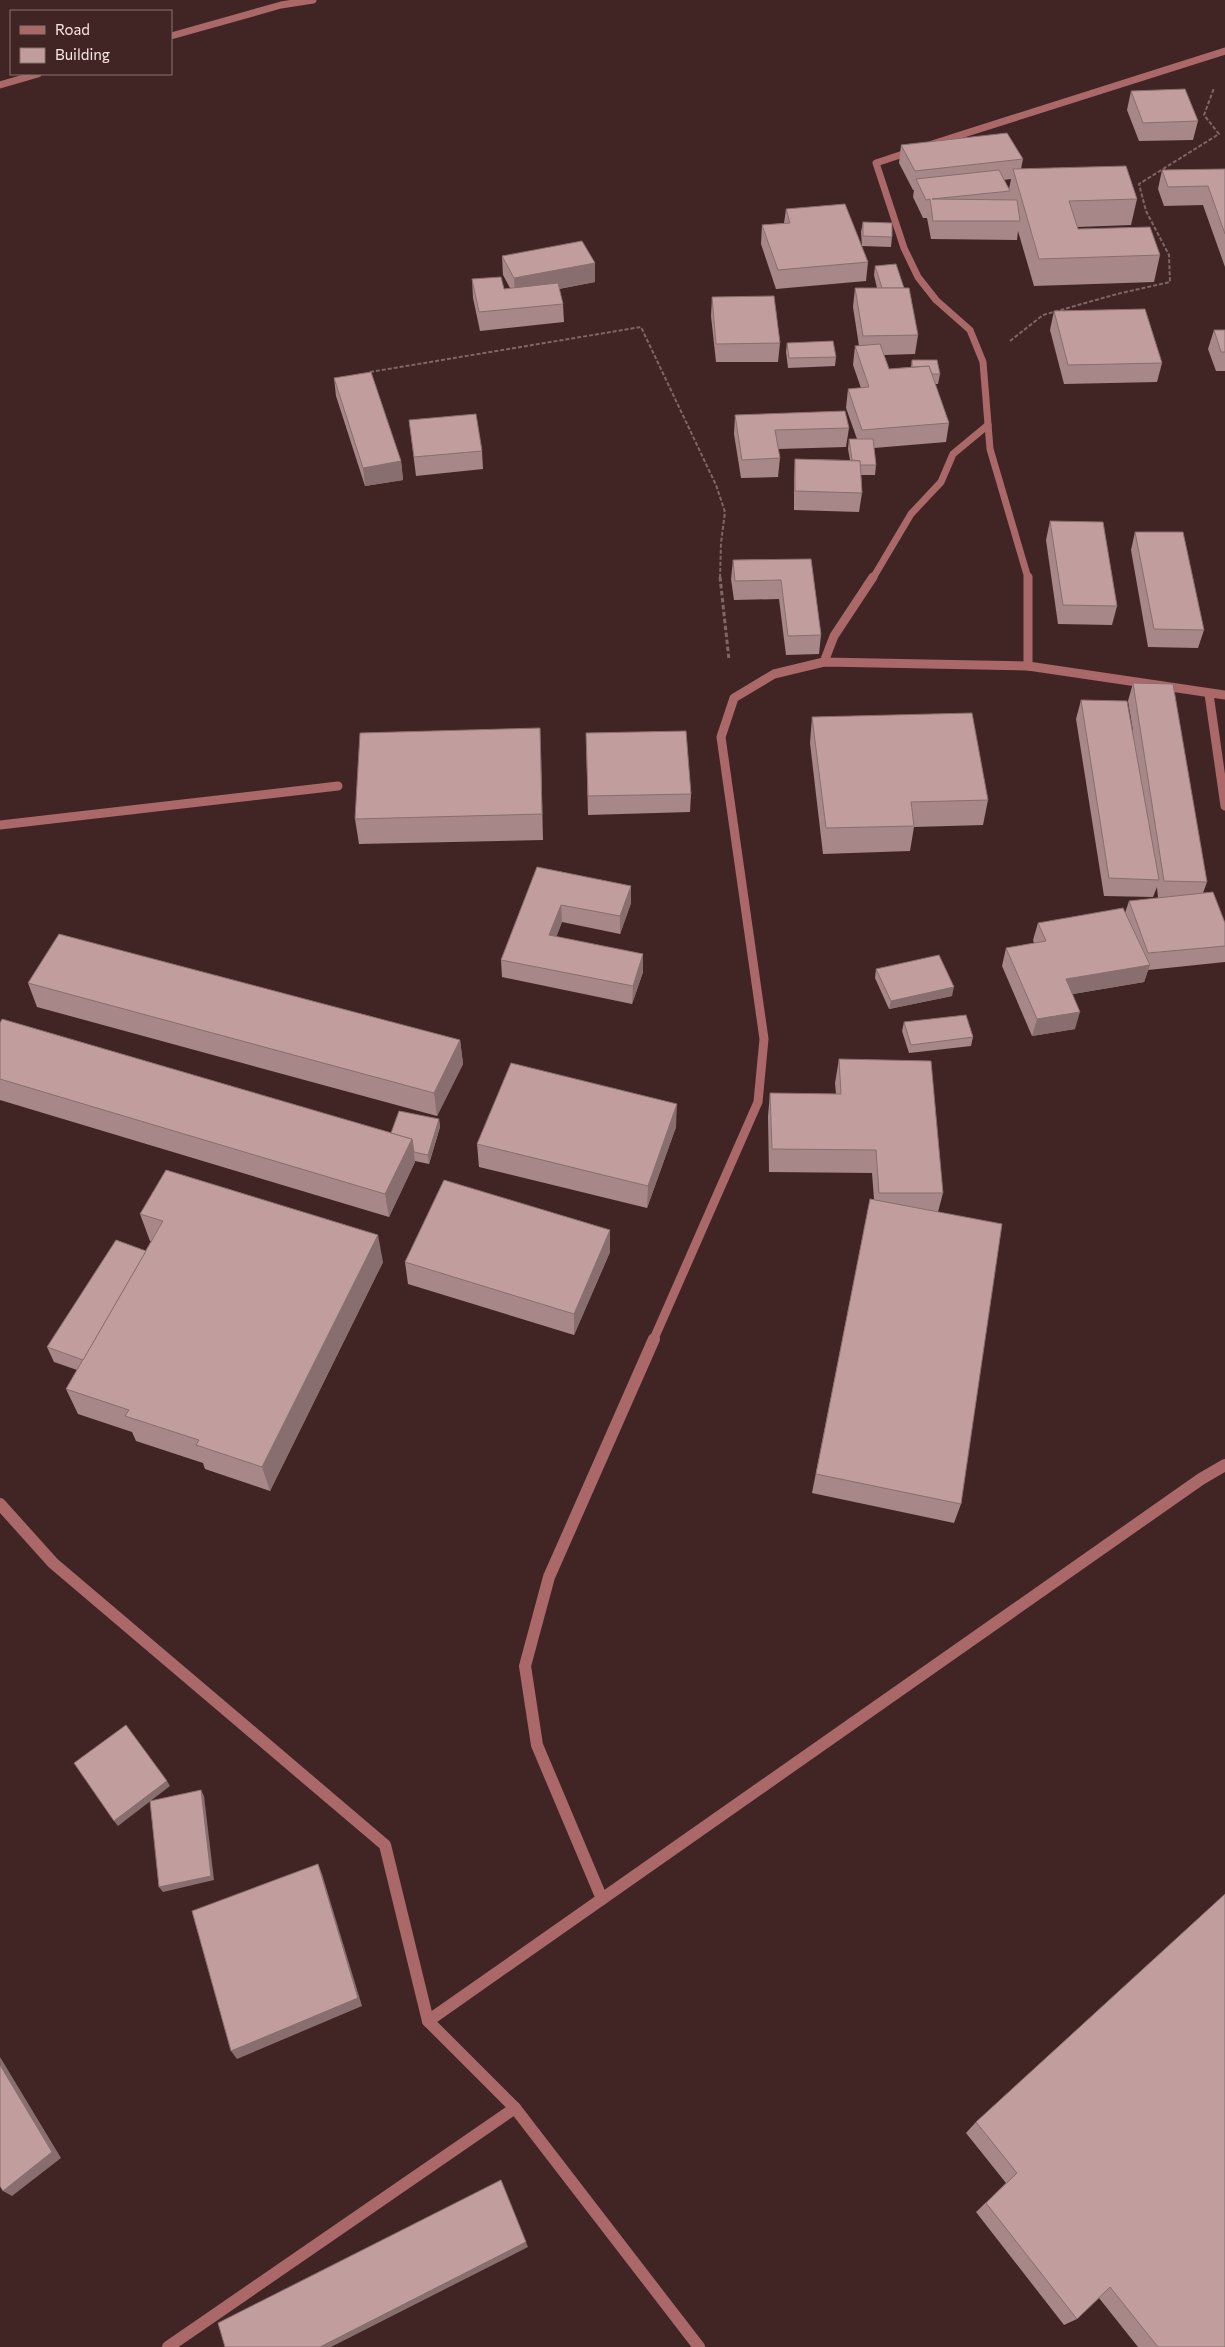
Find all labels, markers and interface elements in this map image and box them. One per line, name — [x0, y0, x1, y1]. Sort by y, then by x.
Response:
legend — [10, 10, 172, 75]
text: Road — [55, 20, 90, 38]
text: Building — [55, 45, 110, 63]

